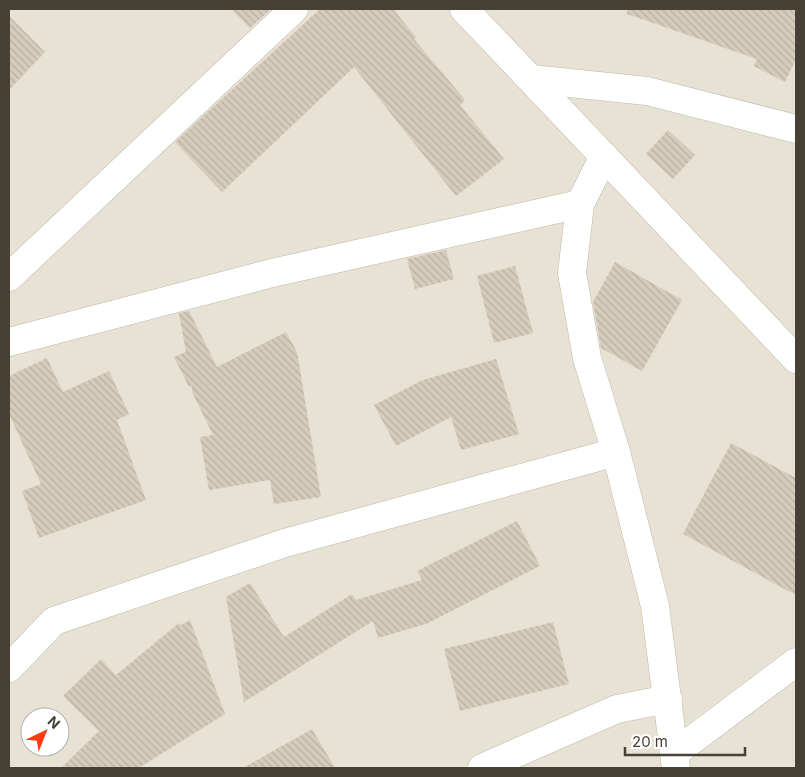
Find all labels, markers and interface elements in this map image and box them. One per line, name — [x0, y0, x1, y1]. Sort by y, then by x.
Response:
north arrow — [20, 707, 70, 757]
text: N — [45, 712, 64, 732]
scale bar — [625, 724, 745, 756]
text: 20 m — [632, 732, 668, 751]

